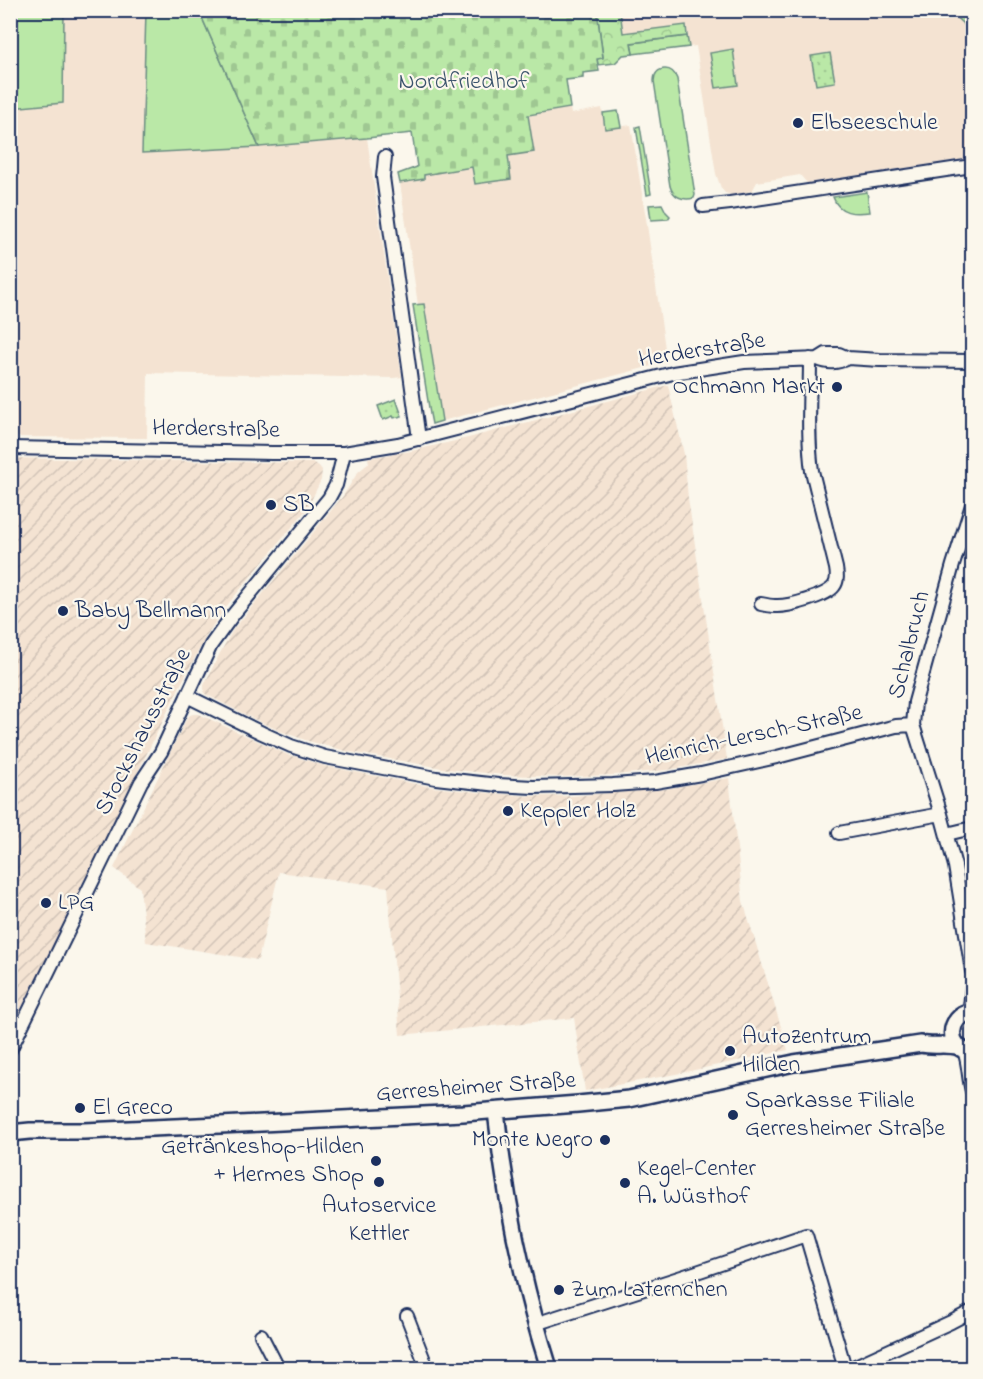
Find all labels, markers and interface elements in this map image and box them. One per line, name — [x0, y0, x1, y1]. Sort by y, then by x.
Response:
park label: Nordfriedhof — [398, 65, 530, 100]
place label: Elbseeschule — [810, 106, 938, 141]
marker: Elbseeschule — [791, 116, 805, 130]
street label: Herderstraße — [636, 324, 768, 378]
place label: Ochmann Markt — [672, 370, 825, 405]
marker: Ochmann Markt — [830, 380, 844, 394]
street label: Herderstraße — [152, 411, 280, 449]
place label: SB — [283, 488, 315, 523]
marker: SB — [264, 498, 278, 512]
street label: Schalbruch — [880, 587, 940, 703]
place label: Baby Bellmann — [74, 594, 226, 630]
marker: Baby Bellmann — [56, 604, 70, 618]
street label: Stockshausstraße — [87, 642, 201, 822]
street label: Heinrich-Lersch-Straße — [642, 696, 866, 776]
place label: Keppler Holz — [520, 794, 637, 829]
marker: Keppler Holz — [501, 804, 515, 818]
place label: LPG — [58, 886, 94, 921]
marker: LPG — [39, 896, 53, 910]
place label: Autozentrum Hilden — [742, 1020, 871, 1083]
marker: Autozentrum Hilden — [723, 1044, 737, 1058]
street label: Gerresheimer Straße — [375, 1064, 577, 1112]
place label: Sparkasse Filiale Gerresheimer Straße — [745, 1084, 945, 1147]
place label: El Greco — [92, 1091, 173, 1126]
marker: El Greco — [73, 1101, 87, 1115]
marker: Sparkasse Filiale Gerresheimer Straße — [726, 1108, 740, 1122]
place label: Monte Negro — [472, 1123, 593, 1158]
place label: Getränkeshop-Hilden + Hermes Shop — [161, 1130, 364, 1193]
marker: Monte Negro — [598, 1133, 612, 1147]
place label: Kegel-Center A. Wüsthof — [637, 1152, 757, 1215]
marker: Getränkeshop-Hilden + Hermes Shop — [369, 1154, 383, 1168]
marker: Autoservice Kettler — [372, 1175, 386, 1189]
marker: Kegel-Center A. Wüsthof — [618, 1176, 632, 1190]
place label: Autoservice Kettler — [322, 1189, 436, 1252]
place label: Zum Laternchen — [571, 1273, 727, 1308]
marker: Zum Laternchen — [552, 1283, 566, 1297]

